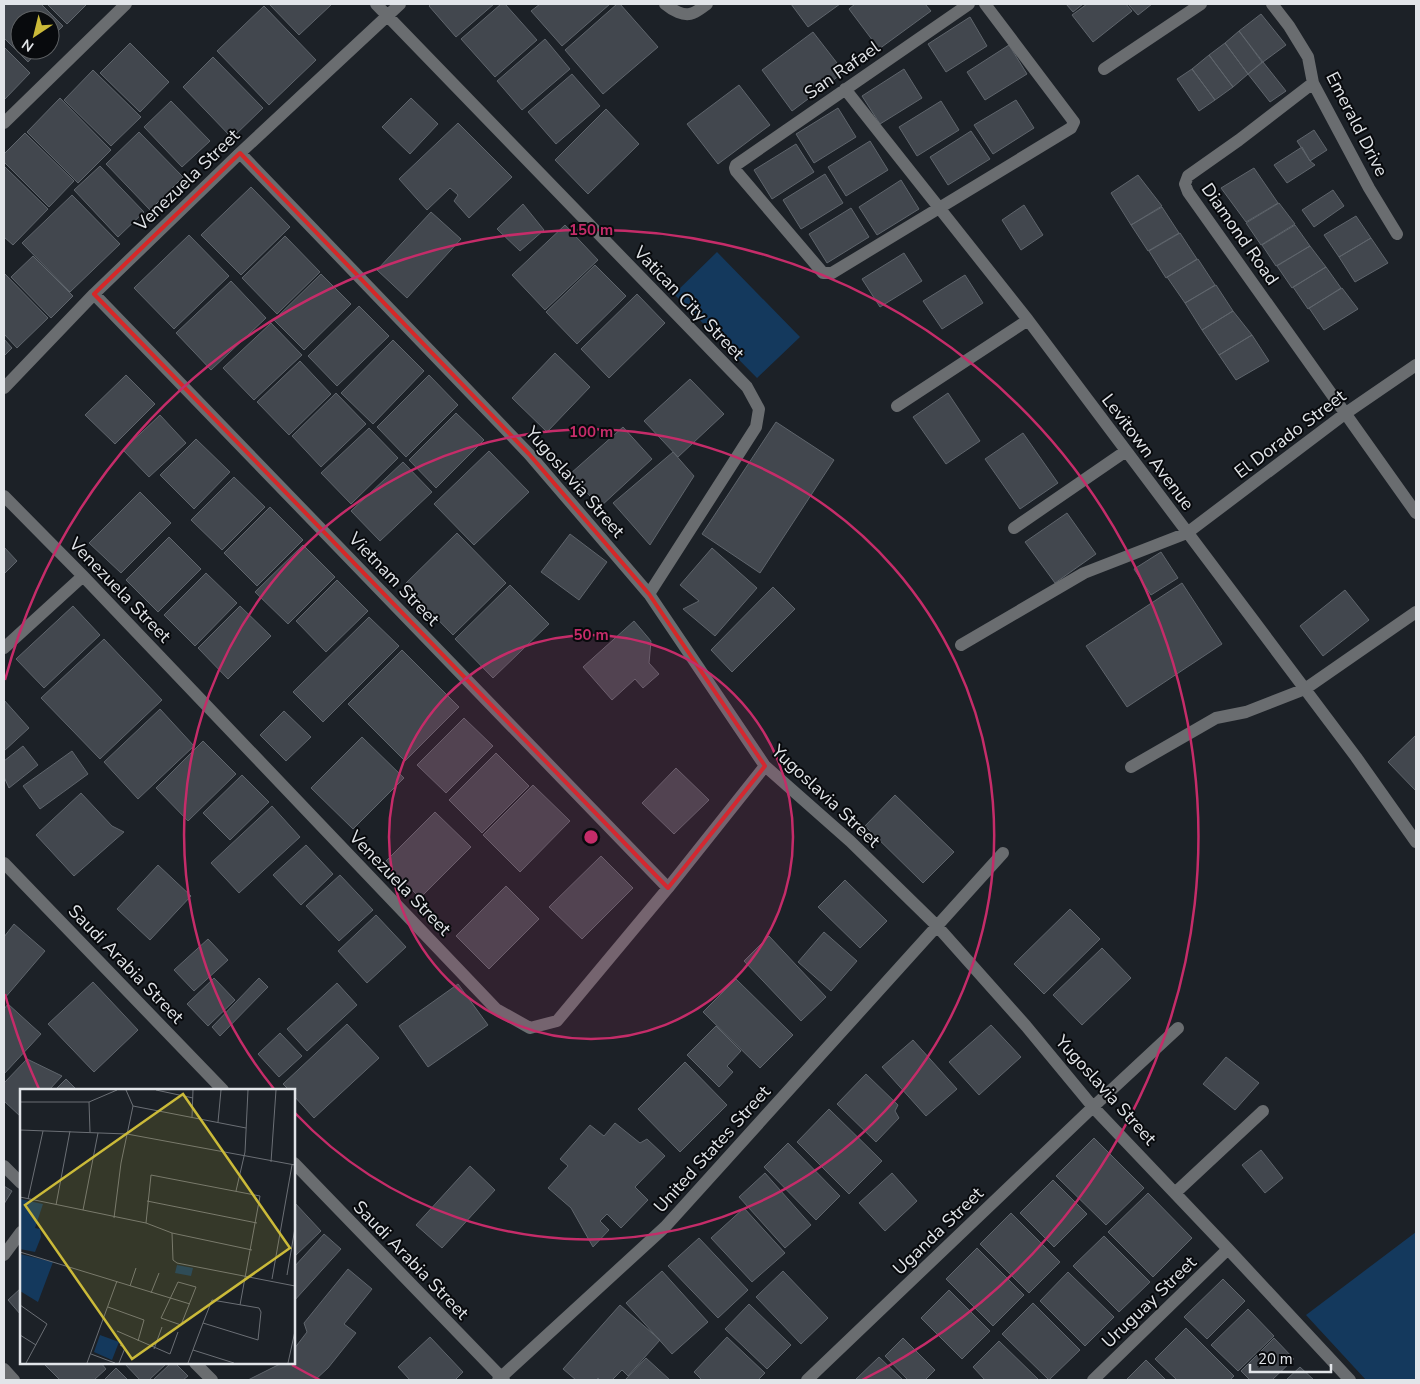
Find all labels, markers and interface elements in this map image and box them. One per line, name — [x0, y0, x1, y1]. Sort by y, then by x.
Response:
north arrow — [10, 10, 60, 60]
text: N — [18, 34, 38, 56]
street label: San Rafael — [799, 35, 885, 105]
street label: Emerald Drive — [1320, 68, 1394, 180]
street label: Venezuela Street — [129, 123, 245, 237]
street label: Diamond Road — [1196, 178, 1284, 290]
text: 150 m — [569, 220, 613, 240]
street label: Vatican City Street — [628, 240, 750, 366]
street label: El Dorado Street — [1229, 384, 1351, 484]
street label: Levitown Avenue — [1096, 389, 1200, 515]
street label: Yugoslavia Street — [519, 420, 631, 543]
text: 100 m — [569, 422, 613, 442]
street label: Vietnam Street — [343, 526, 445, 631]
street label: Venezuela Street — [63, 532, 177, 648]
text: 50 m — [573, 625, 609, 645]
street label: Yugoslavia Street — [766, 739, 886, 853]
street label: Venezuela Street — [343, 825, 457, 941]
centre of rings — [582, 828, 600, 846]
street label: Saudi Arabia Street — [63, 899, 190, 1029]
street label: Yugoslavia Street — [1049, 1029, 1162, 1151]
street label: United States Street — [648, 1080, 776, 1218]
inset map — [20, 1089, 295, 1364]
street label: Uganda Street — [888, 1181, 989, 1280]
street label: Saudi Arabia Street — [348, 1195, 475, 1325]
street label: Uruguay Street — [1097, 1250, 1202, 1353]
scale bar — [1250, 1342, 1331, 1374]
text: 20 m — [1258, 1349, 1293, 1369]

